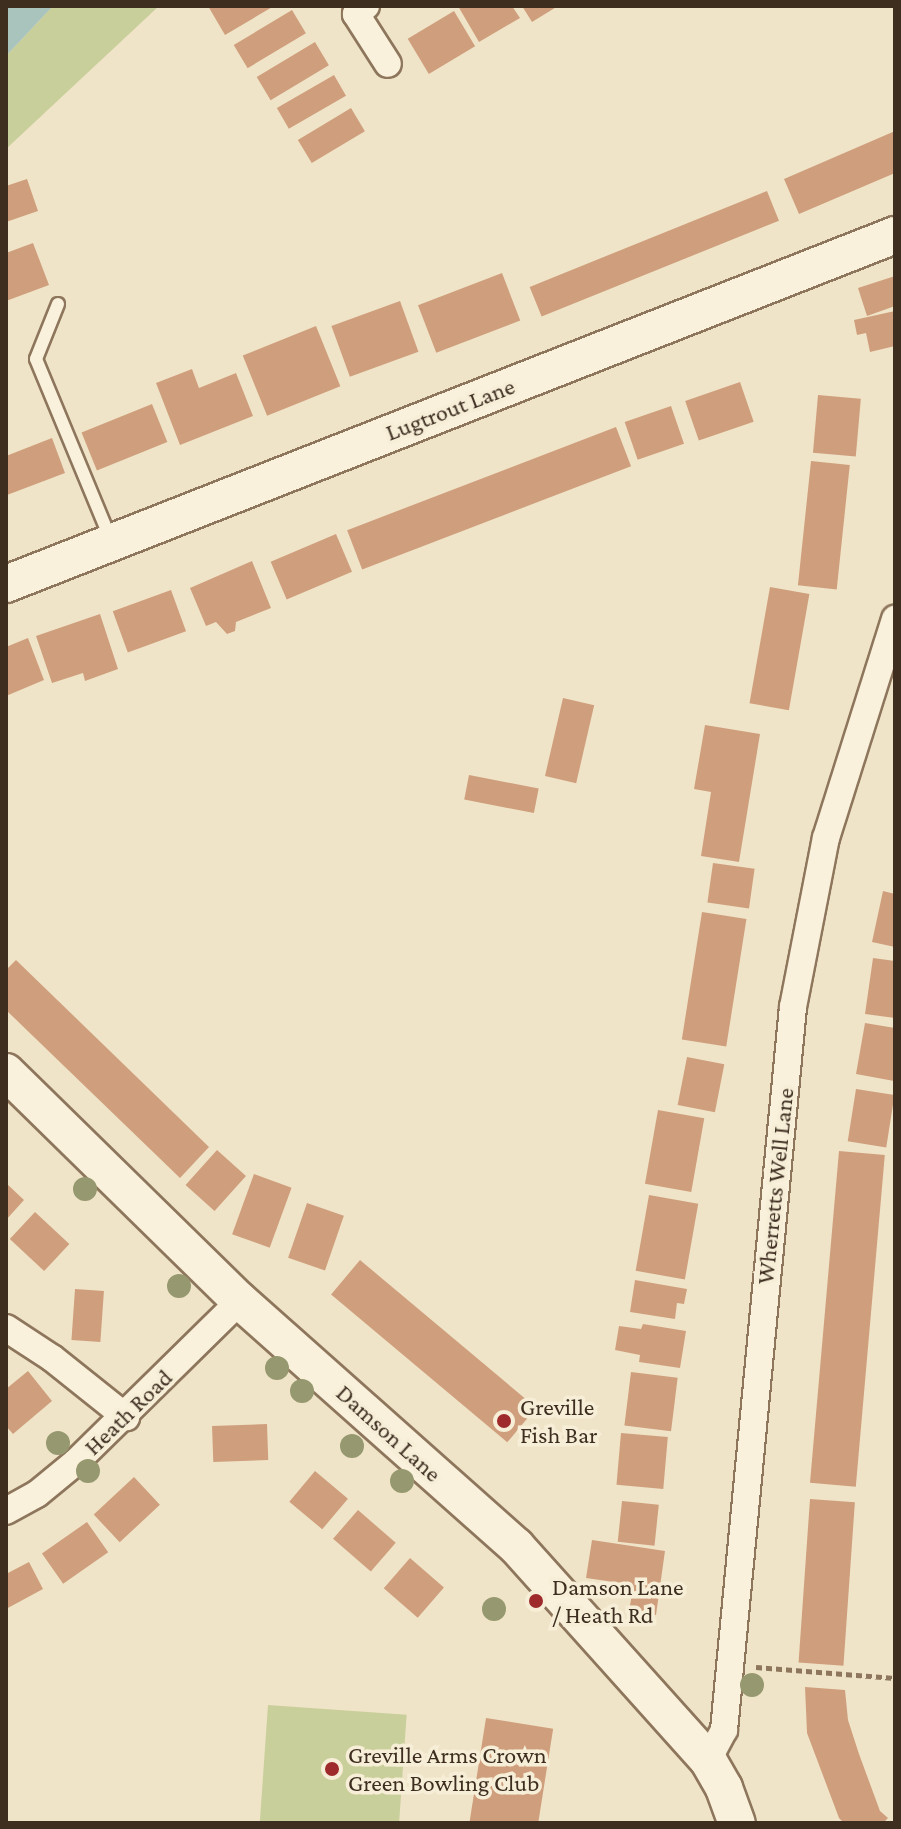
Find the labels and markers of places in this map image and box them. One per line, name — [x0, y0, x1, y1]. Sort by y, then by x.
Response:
place label: Greville Fish Bar — [520, 1393, 598, 1449]
marker: Greville Fish Bar — [495, 1412, 513, 1430]
place label: Damson Lane / Heath Rd — [552, 1573, 684, 1629]
marker: Damson Lane / Heath Rd — [527, 1592, 545, 1610]
place label: Greville Arms Crown Green Bowling Club — [348, 1741, 547, 1797]
marker: Greville Arms Crown Green Bowling Club — [323, 1760, 341, 1778]

